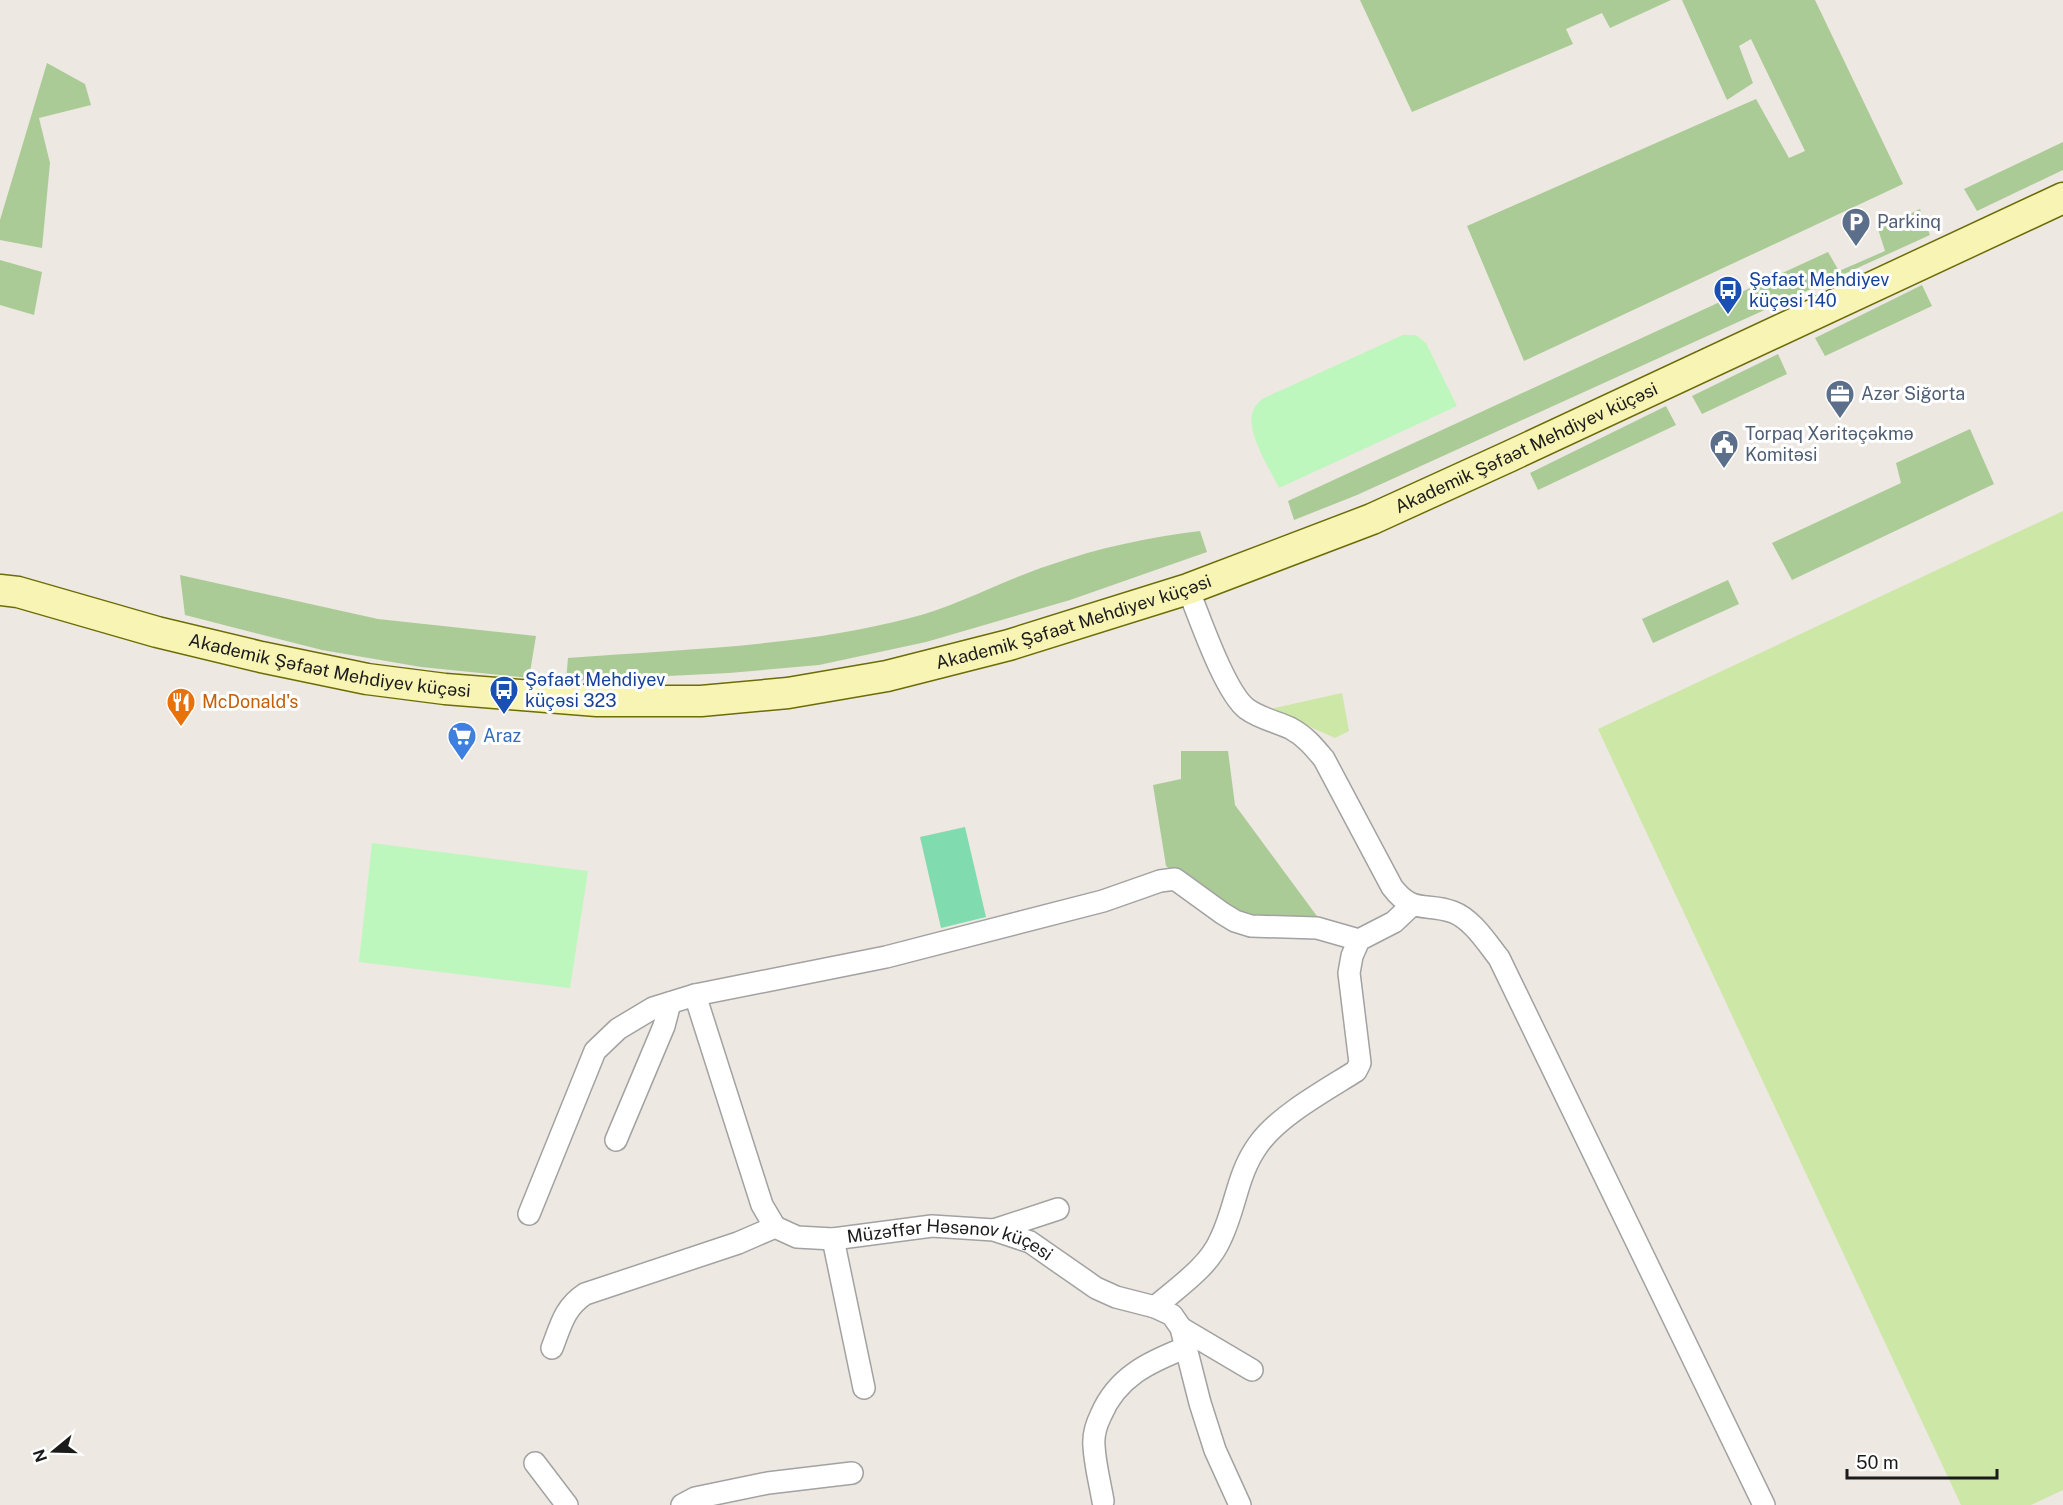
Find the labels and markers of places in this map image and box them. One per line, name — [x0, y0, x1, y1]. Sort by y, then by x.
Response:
parking icon: Parkinq — [1840, 206, 1872, 248]
place label: Parkinq — [1877, 211, 1941, 232]
place label: Şəfaət Mehdiyev küçəsi 140 — [1749, 269, 1889, 311]
bus stop icon: Şəfaət Mehdiyev küçəsi 140 — [1712, 274, 1744, 316]
office icon: Azər Siğorta — [1824, 378, 1856, 420]
place label: Azər Siğorta — [1861, 383, 1965, 404]
place label: Torpaq Xəritəçəkmə Komitəsi — [1745, 423, 1914, 465]
public building icon: Torpaq Xəritəçəkmə Komitəsi — [1708, 428, 1740, 470]
place label: Şəfaət Mehdiyev küçəsi 323 — [525, 669, 665, 711]
bus stop icon: Şəfaət Mehdiyev küçəsi 323 — [488, 674, 520, 716]
restaurant icon: McDonald's — [165, 686, 197, 728]
place label: McDonald's — [202, 691, 298, 712]
supermarket icon: Araz — [446, 720, 478, 762]
place label: Araz — [483, 725, 521, 746]

